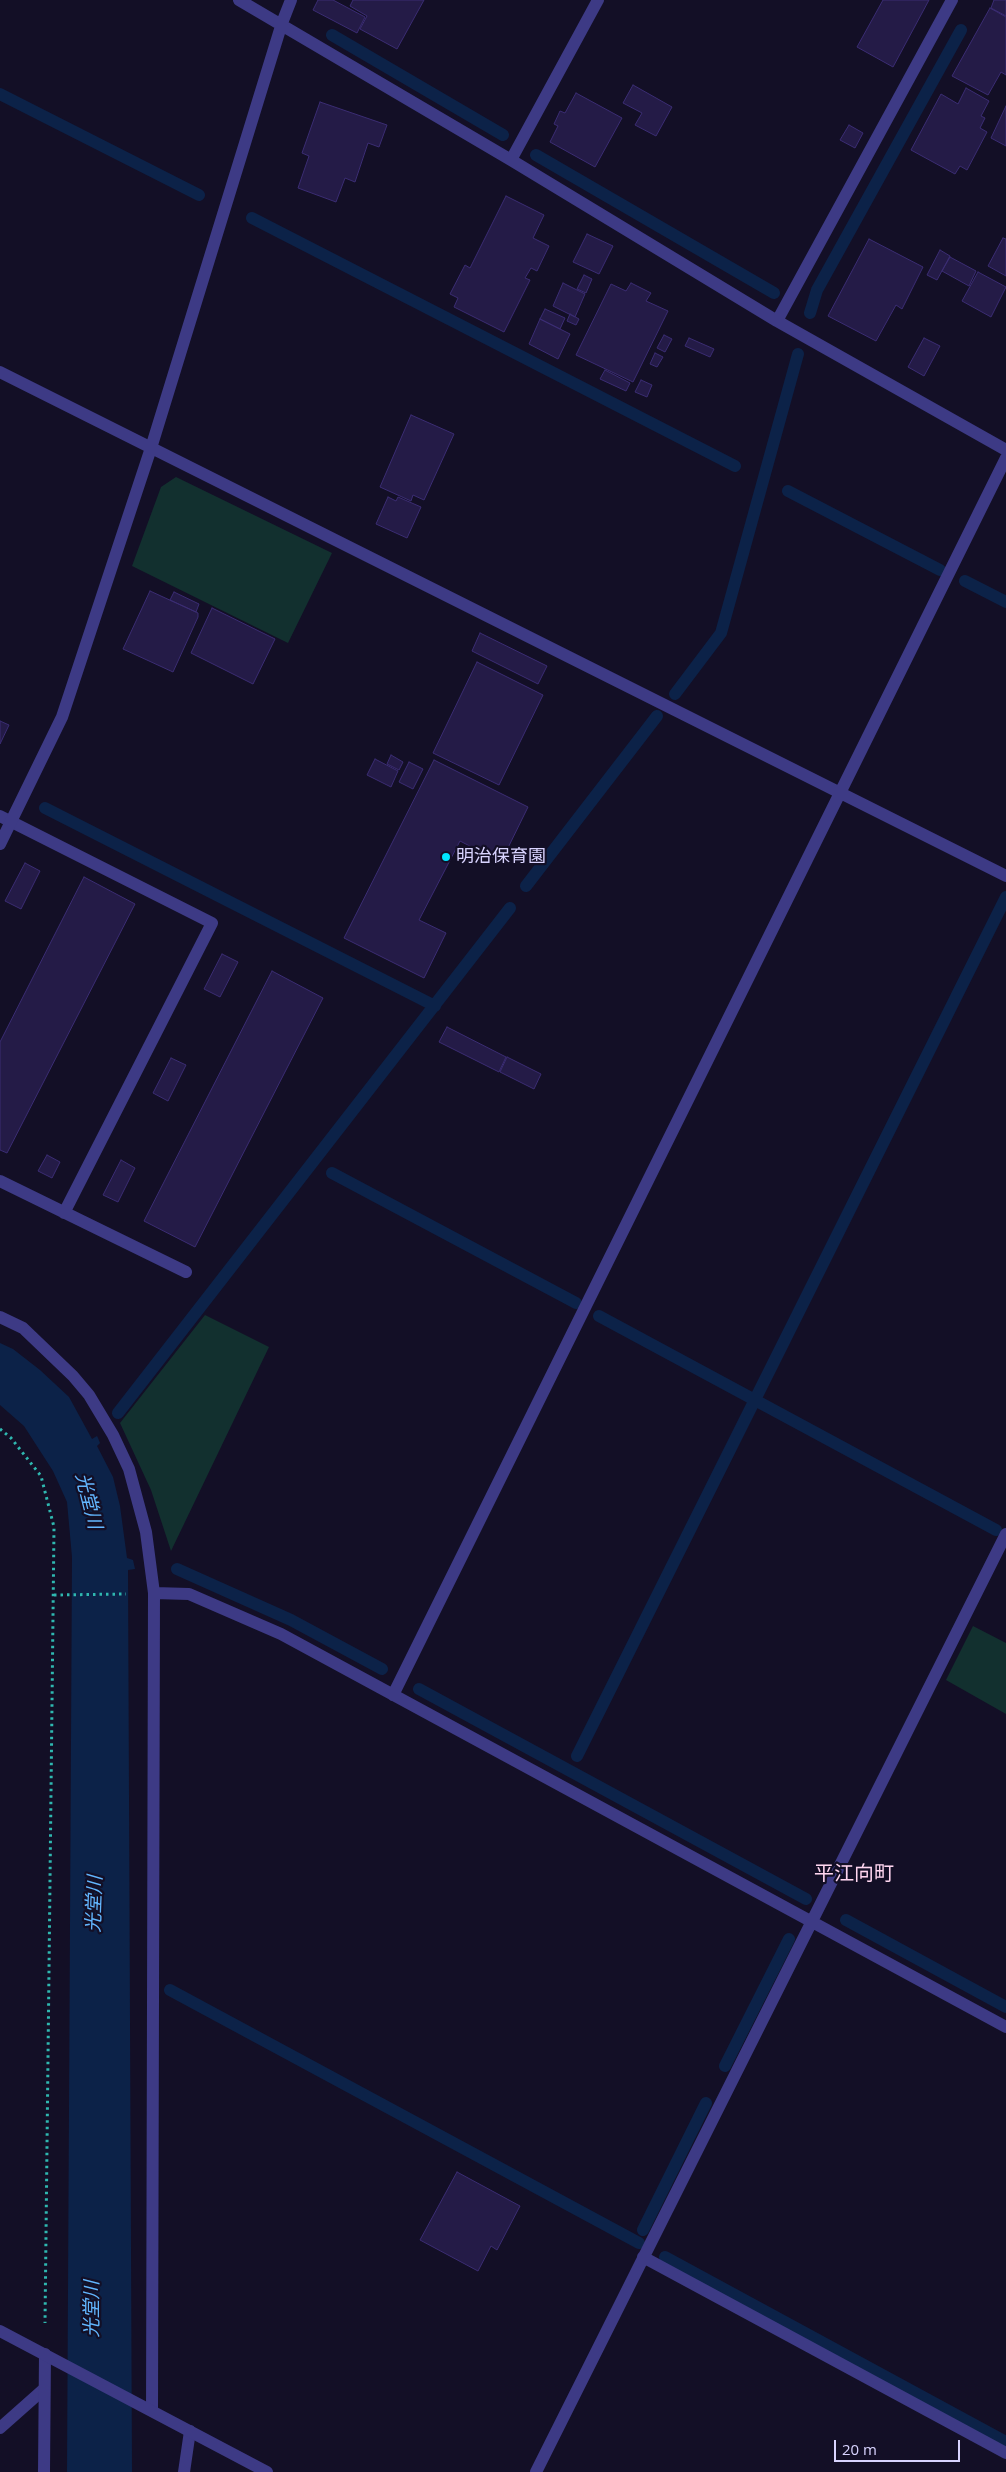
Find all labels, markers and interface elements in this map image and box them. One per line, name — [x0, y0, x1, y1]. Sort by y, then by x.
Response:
place label: 明治保育園 — [456, 846, 546, 868]
marker: 明治保育園 — [440, 851, 452, 863]
water label: 光堂川 — [70, 1471, 106, 1531]
district label: 平江向町 — [814, 1862, 894, 1886]
water label: 光堂川 — [83, 1875, 107, 1933]
water label: 光堂川 — [82, 2281, 104, 2337]
scale bar — [836, 2430, 962, 2462]
text: 20 m — [842, 2439, 877, 2459]

